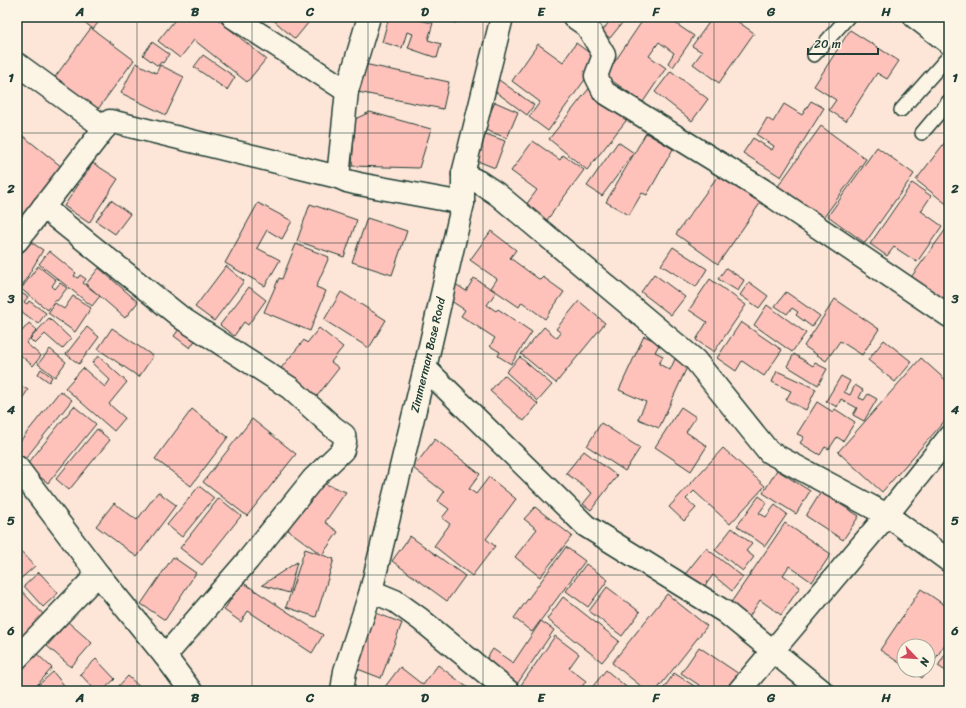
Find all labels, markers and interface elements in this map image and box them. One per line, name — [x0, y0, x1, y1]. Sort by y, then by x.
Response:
text: A — [75, 0, 84, 23]
text: B — [191, 0, 200, 23]
text: C — [305, 0, 315, 23]
text: D — [421, 0, 429, 23]
text: E — [537, 0, 546, 23]
text: F — [651, 0, 660, 23]
text: G — [766, 0, 776, 23]
text: H — [880, 0, 891, 23]
scale bar — [808, 30, 878, 56]
text: 20 m — [814, 33, 841, 55]
text: 1 — [8, 66, 14, 89]
text: 1 — [952, 66, 958, 89]
text: 2 — [6, 177, 15, 200]
text: 2 — [950, 177, 959, 200]
text: 3 — [6, 287, 15, 310]
text: 3 — [950, 287, 959, 310]
street label: Zimmerman Base Road — [404, 294, 452, 415]
text: 4 — [6, 398, 16, 421]
text: 4 — [950, 398, 960, 421]
text: 5 — [7, 509, 15, 532]
text: 5 — [951, 509, 959, 532]
text: 6 — [6, 619, 15, 642]
text: 6 — [950, 619, 959, 642]
north arrow — [896, 638, 936, 678]
text: N — [914, 654, 935, 670]
text: A — [75, 686, 84, 708]
text: B — [191, 686, 200, 708]
text: C — [305, 686, 315, 708]
text: D — [421, 686, 429, 708]
text: E — [537, 686, 546, 708]
text: F — [651, 686, 660, 708]
text: G — [766, 686, 776, 708]
text: H — [880, 686, 891, 708]

